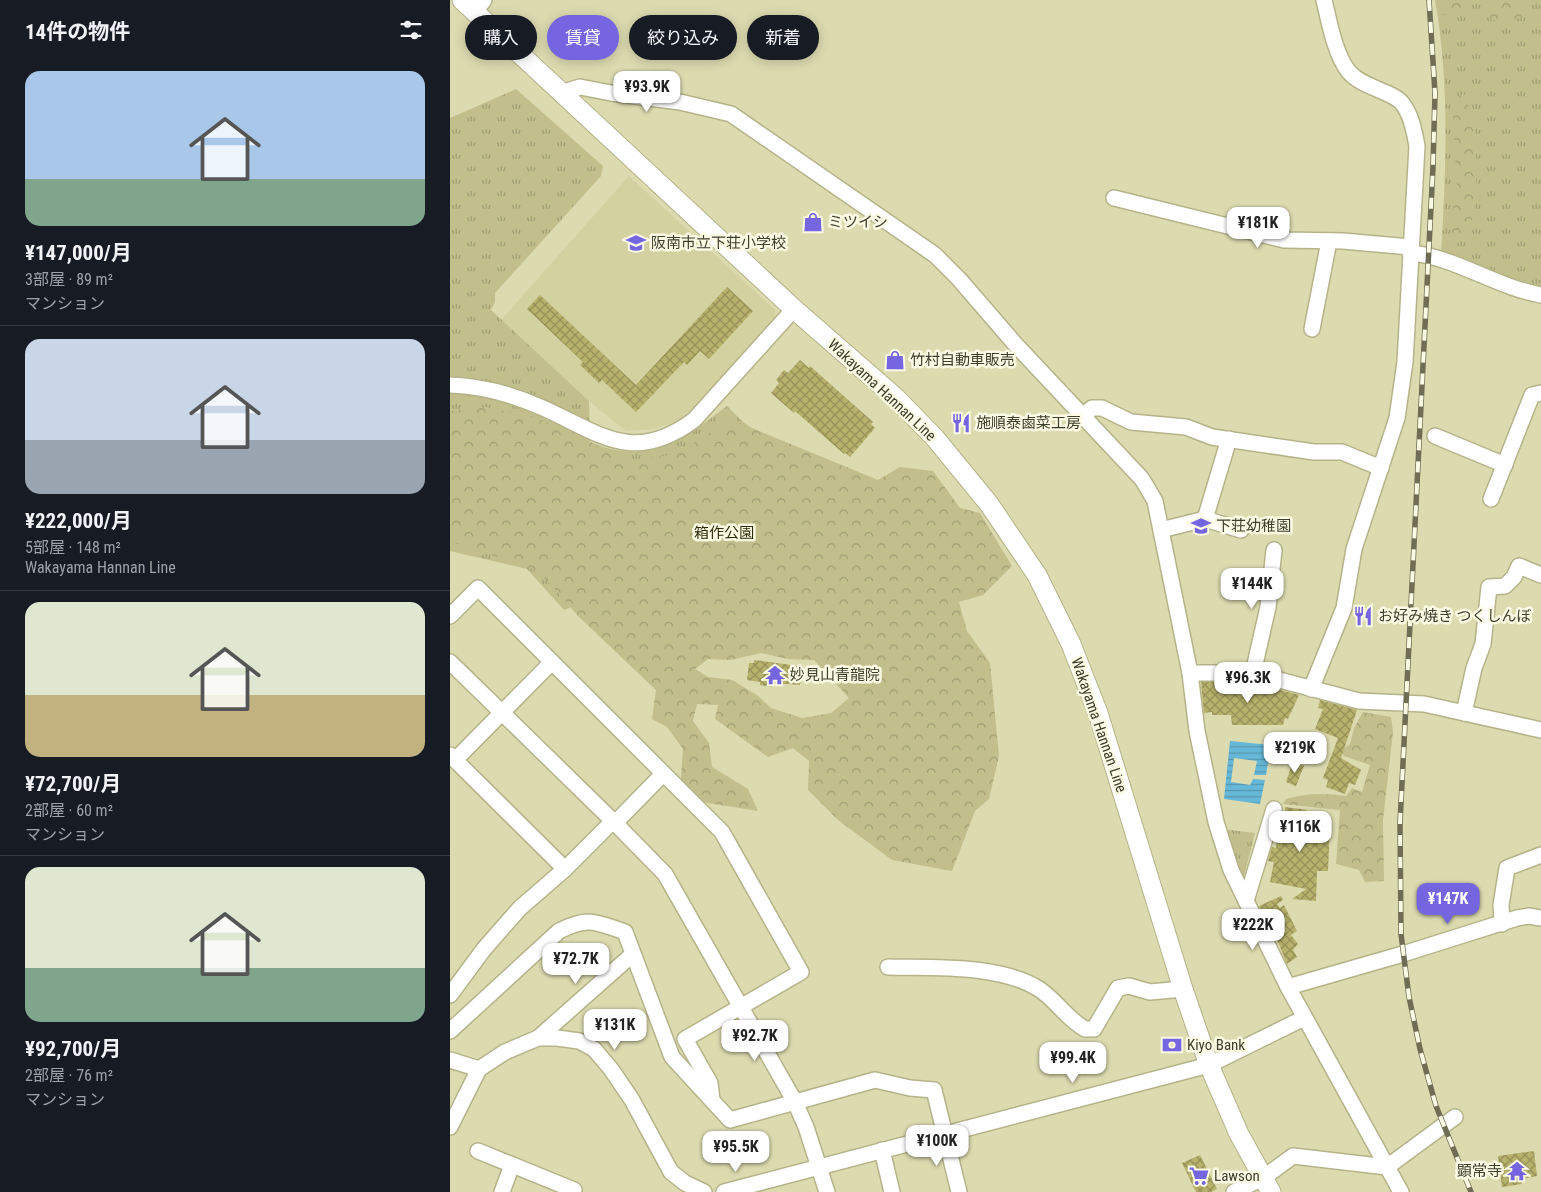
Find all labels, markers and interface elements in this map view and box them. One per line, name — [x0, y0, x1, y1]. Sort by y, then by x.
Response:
chip: 購入 — [465, 15, 537, 60]
chip: 賃貸 — [547, 15, 619, 60]
chip: 絞り込み — [629, 15, 737, 60]
chip: 新着 — [747, 15, 819, 60]
icon: filters — [397, 16, 425, 44]
text: 14件の物件 — [25, 20, 130, 44]
pin: ¥93.9K — [606, 70, 688, 113]
text: ¥93.9K — [624, 77, 670, 96]
icon: home — [180, 104, 270, 194]
pin: ¥181K — [1223, 206, 1293, 249]
shop icon: ミツイシ — [802, 211, 824, 233]
place label: ミツイシ — [828, 213, 888, 231]
text: ¥181K — [1238, 213, 1278, 232]
school or university icon: 阪南市立下荘小学校 — [625, 232, 647, 254]
place label: 阪南市立下荘小学校 — [651, 234, 786, 252]
text: ¥147,000/月 — [25, 241, 132, 265]
text: 3部屋 · 89 m² — [25, 270, 113, 289]
text: マンション — [25, 294, 105, 313]
street label: Wakayama Hannan Line — [824, 335, 940, 445]
shop icon: 竹村自動車販売 — [884, 349, 906, 371]
place label: 竹村自動車販売 — [910, 351, 1015, 369]
icon: home — [180, 372, 270, 462]
restaurant icon: 施順泰鹵菜工房 — [950, 412, 972, 434]
place label: 施順泰鹵菜工房 — [976, 414, 1081, 432]
text: ¥222,000/月 — [25, 509, 132, 533]
school or university icon: 下荘幼稚園 — [1190, 515, 1212, 537]
place label: 下荘幼稚園 — [1216, 517, 1291, 535]
park label: 箱作公園 — [694, 524, 754, 542]
text: 5部屋 · 148 m² — [25, 538, 121, 557]
text: Wakayama Hannan Line — [25, 558, 176, 577]
pin: ¥144K — [1217, 568, 1287, 610]
text: ¥144K — [1232, 574, 1272, 593]
restaurant icon: お好み焼き つくしんぼ — [1352, 605, 1374, 627]
place label: お好み焼き つくしんぼ — [1378, 607, 1531, 625]
icon: home — [180, 634, 270, 724]
street label: Wakayama Hannan Line — [1067, 655, 1131, 795]
pin: ¥96.3K — [1207, 662, 1289, 704]
temple icon: 妙見山青龍院 — [764, 664, 786, 686]
place label: 妙見山青龍院 — [790, 666, 880, 684]
text: ¥96.3K — [1225, 668, 1271, 687]
pin: ¥219K — [1260, 732, 1330, 774]
text: ¥219K — [1275, 738, 1315, 757]
text: ¥72,700/月 — [25, 772, 121, 796]
text: 2部屋 · 60 m² — [25, 801, 113, 820]
pin: ¥116K — [1265, 810, 1335, 853]
text: ¥116K — [1280, 817, 1320, 836]
text: マンション — [25, 825, 105, 844]
pin: ¥147K — [1413, 882, 1483, 925]
text: ¥147K — [1428, 889, 1468, 908]
icon: home — [180, 899, 270, 989]
pin: ¥222K — [1218, 908, 1288, 951]
text: ¥222K — [1233, 915, 1273, 934]
pin: ¥72.7K — [535, 942, 617, 985]
text: ¥72.7K — [553, 949, 599, 968]
pin: ¥131K — [580, 1008, 650, 1051]
text: ¥131K — [595, 1015, 635, 1034]
pin: ¥92.7K — [714, 1020, 796, 1062]
text: ¥92.7K — [732, 1026, 778, 1045]
bank icon: Kiyo Bank — [1161, 1034, 1183, 1056]
place label: Kiyo Bank — [1187, 1036, 1245, 1054]
text: ¥92,700/月 — [25, 1037, 121, 1061]
pin: ¥99.4K — [1032, 1042, 1114, 1084]
text: ¥99.4K — [1050, 1048, 1096, 1067]
text: 2部屋 · 76 m² — [25, 1066, 113, 1085]
text: マンション — [25, 1090, 105, 1109]
pin: ¥100K — [902, 1124, 972, 1167]
pin: ¥95.5K — [695, 1130, 777, 1173]
text: ¥100K — [917, 1131, 957, 1150]
text: ¥95.5K — [713, 1137, 759, 1156]
temple icon: 顕常寺 — [1506, 1160, 1528, 1182]
place label: 顕常寺 — [1457, 1162, 1502, 1180]
supermarket icon: Lawson — [1188, 1165, 1210, 1187]
place label: Lawson — [1214, 1167, 1260, 1185]

